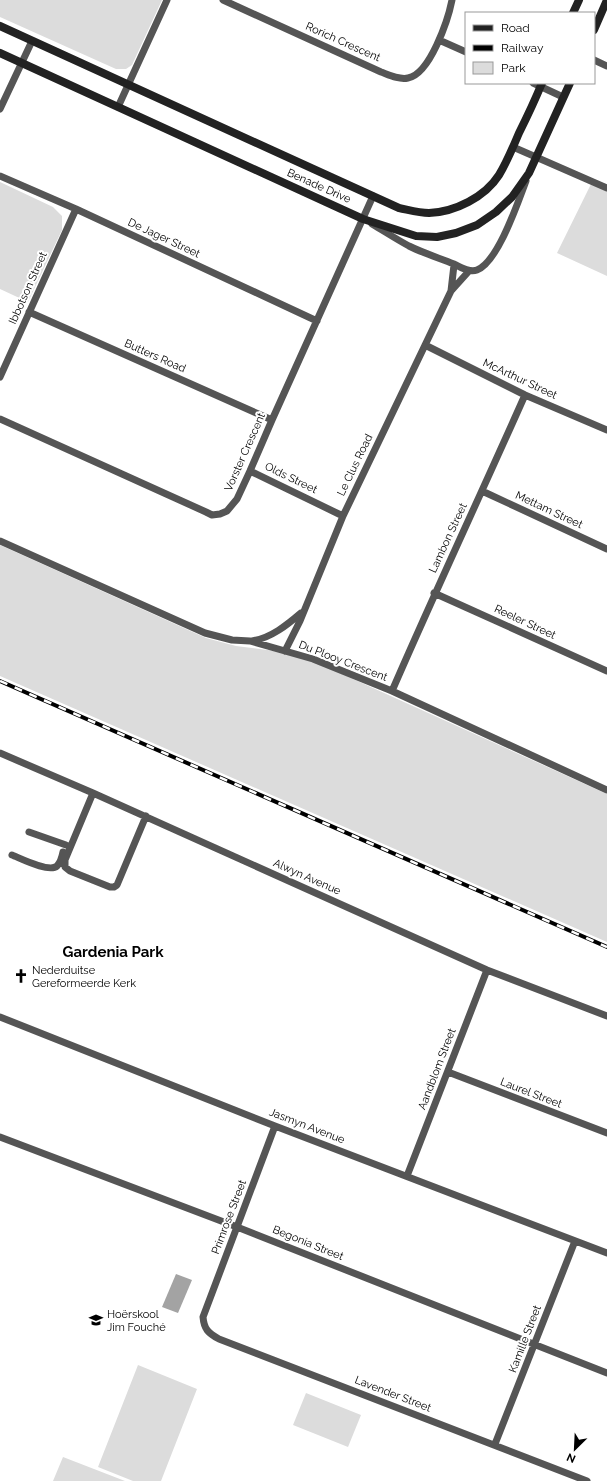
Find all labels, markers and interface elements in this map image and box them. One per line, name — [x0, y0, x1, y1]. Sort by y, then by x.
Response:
legend — [465, 12, 595, 84]
street label: Rorich Crescent — [304, 20, 383, 64]
text: Road — [501, 21, 530, 35]
text: Railway — [501, 41, 544, 55]
text: Park — [501, 61, 526, 75]
street label: Benade Drive — [285, 166, 353, 206]
street label: De Jager Street — [126, 216, 202, 261]
street label: Ibbotson Street — [6, 249, 50, 326]
street label: Butters Road — [122, 337, 188, 375]
street label: McArthur Street — [481, 356, 559, 402]
street label: Vorster Crescent — [222, 411, 268, 493]
street label: Le Clus Road — [334, 432, 376, 498]
street label: Olds Street — [263, 460, 320, 496]
street label: Mettam Street — [513, 489, 585, 531]
street label: Lambon Street — [426, 501, 470, 575]
street label: Reeler Street — [492, 602, 558, 642]
street label: Du Plooy Crescent — [297, 638, 389, 684]
street label: Alwyn Avenue — [271, 856, 343, 898]
district label: Gardenia Park — [63, 943, 164, 961]
place label: Nederduitse Gereformeerde Kerk — [32, 964, 136, 990]
church icon: Nederduitse Gereformeerde Kerk — [13, 968, 29, 984]
street label: Aandblom Street — [415, 1026, 459, 1112]
street label: Laurel Street — [498, 1075, 564, 1111]
street label: Jasmyn Avenue — [267, 1106, 347, 1147]
street label: Primrose Street — [209, 1178, 249, 1256]
street label: Begonia Street — [271, 1223, 346, 1263]
street label: Kamille Street — [506, 1303, 544, 1375]
place label: Hoërskool Jim Fouché — [107, 1308, 166, 1334]
school or university icon: Hoërskool Jim Fouché — [88, 1312, 104, 1328]
street label: Lavender Street — [353, 1373, 433, 1415]
north arrow — [555, 1429, 595, 1469]
text: N — [565, 1450, 578, 1465]

